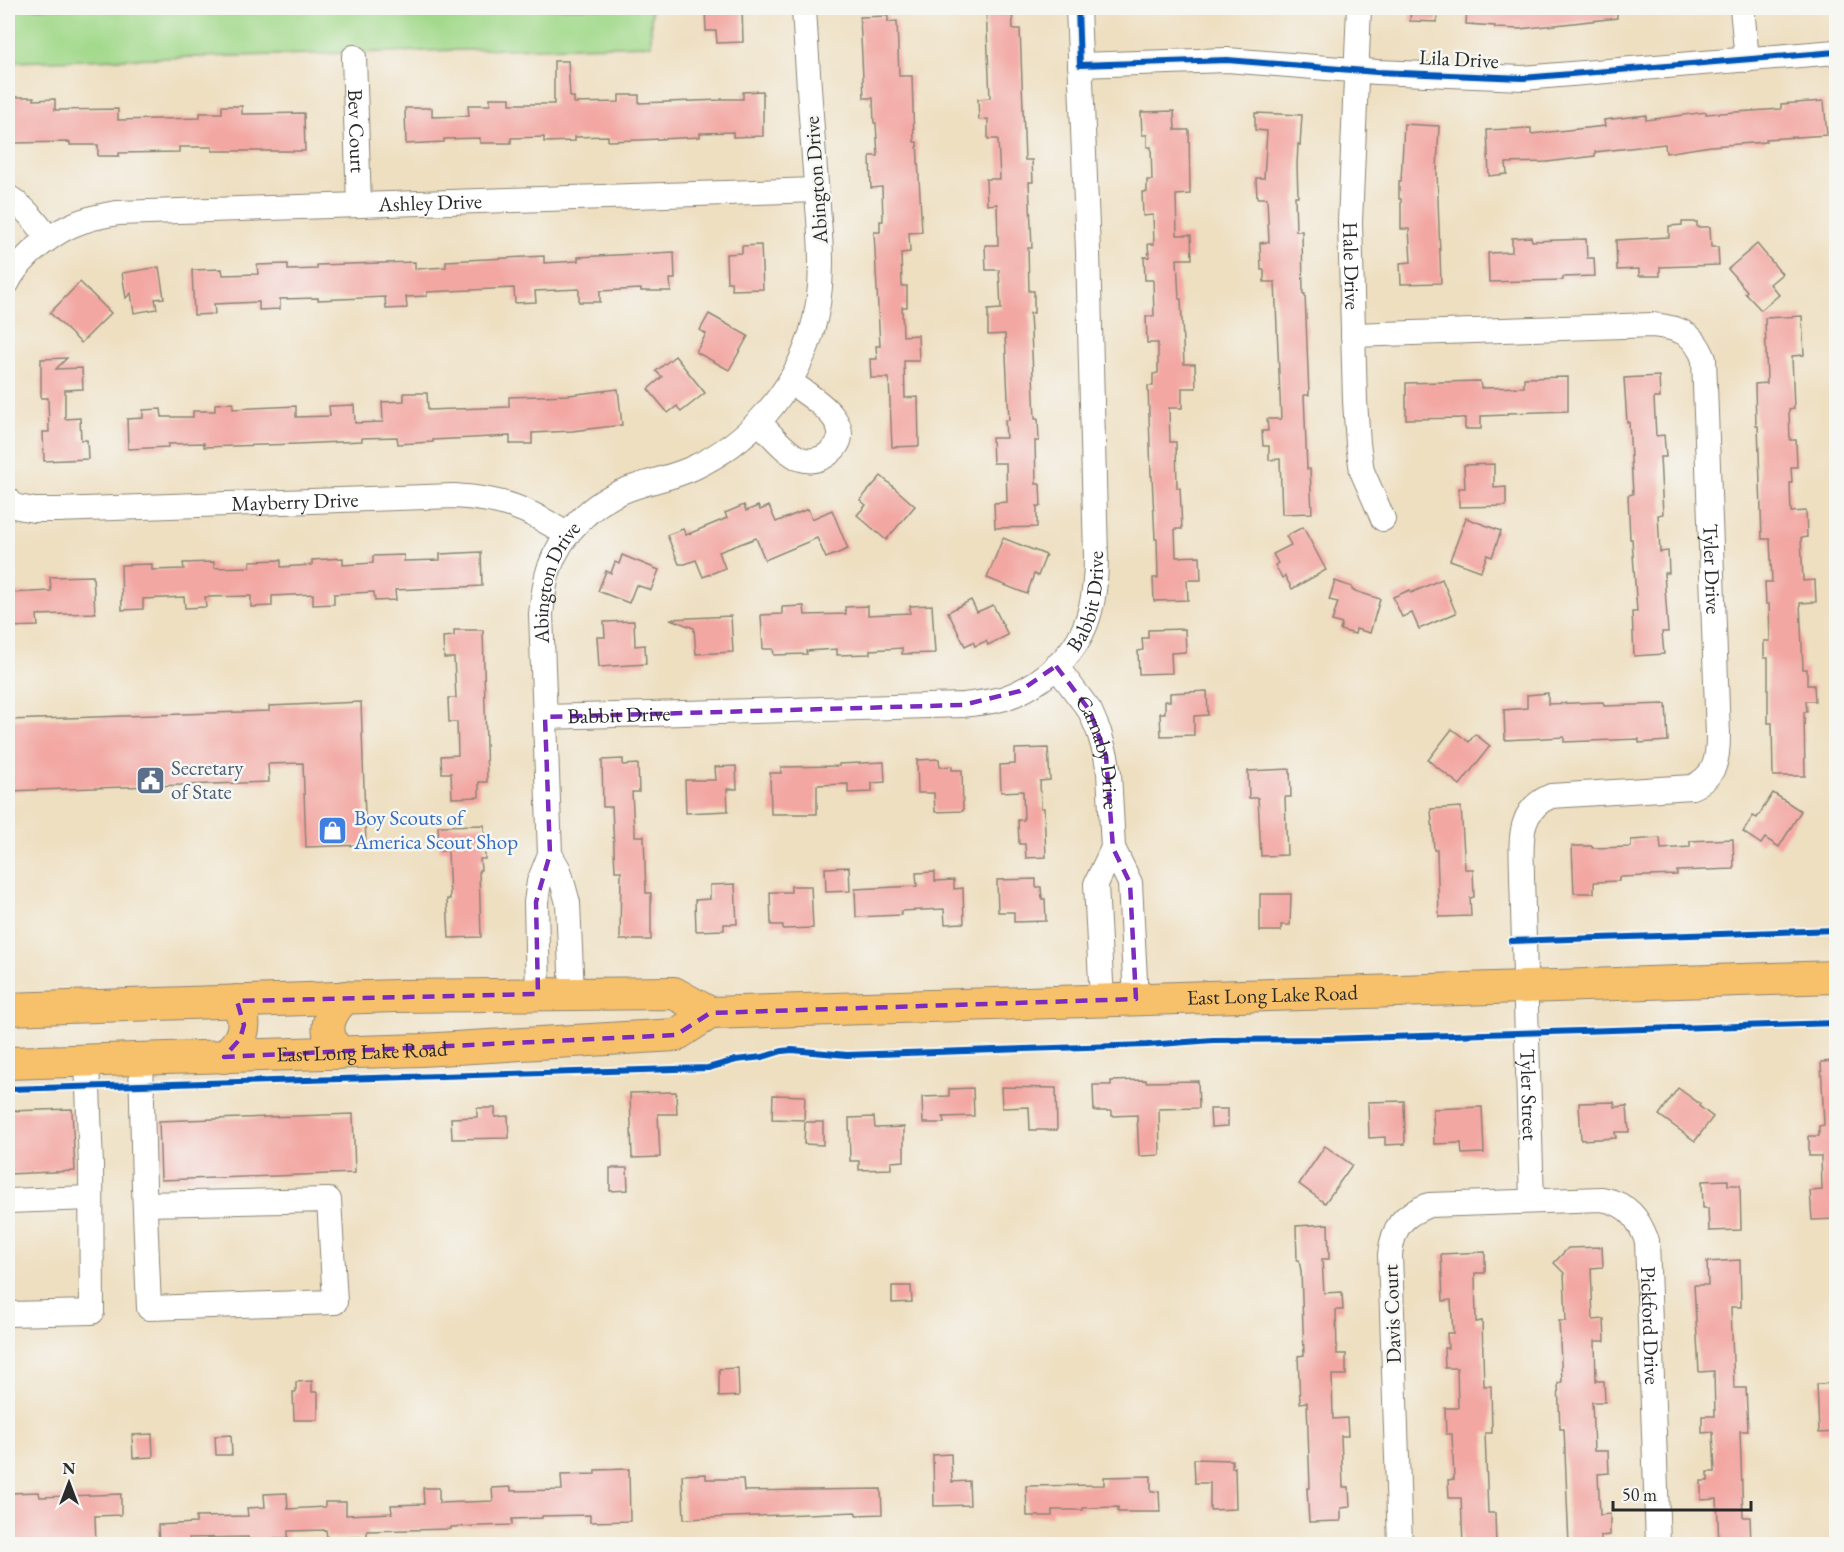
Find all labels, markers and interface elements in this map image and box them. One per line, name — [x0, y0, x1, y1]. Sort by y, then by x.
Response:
street label: Lila Drive — [1418, 43, 1500, 74]
street label: Bev Court — [342, 89, 372, 174]
street label: Abington Drive — [798, 115, 833, 246]
street label: Ashley Drive — [377, 187, 482, 217]
street label: Hale Drive — [1337, 222, 1366, 310]
street label: Mayberry Drive — [231, 485, 359, 517]
street label: Abington Drive — [527, 515, 586, 645]
street label: Tyler Drive — [1697, 523, 1727, 615]
street label: Babbit Drive — [1060, 551, 1109, 657]
street label: Carnaby Drive — [1070, 689, 1125, 810]
street label: Babbit Drive — [567, 699, 671, 729]
place label: Secretary of State — [171, 754, 244, 805]
public building icon: Secretary of State — [134, 764, 166, 796]
place label: Boy Scouts of America Scout Shop — [353, 804, 518, 855]
shop icon: Boy Scouts of America Scout Shop — [317, 814, 349, 846]
street label: East Long Lake Road — [1186, 978, 1359, 1011]
street label: East Long Lake Road — [276, 1034, 449, 1068]
street label: Tyler Street — [1514, 1048, 1544, 1141]
street label: Davis Court — [1376, 1264, 1407, 1364]
street label: Pickford Drive — [1635, 1266, 1666, 1385]
north arrow — [39, 1453, 99, 1513]
text: N — [63, 1458, 76, 1479]
scale bar — [1613, 1474, 1751, 1512]
text: 50 m — [1622, 1483, 1657, 1506]

